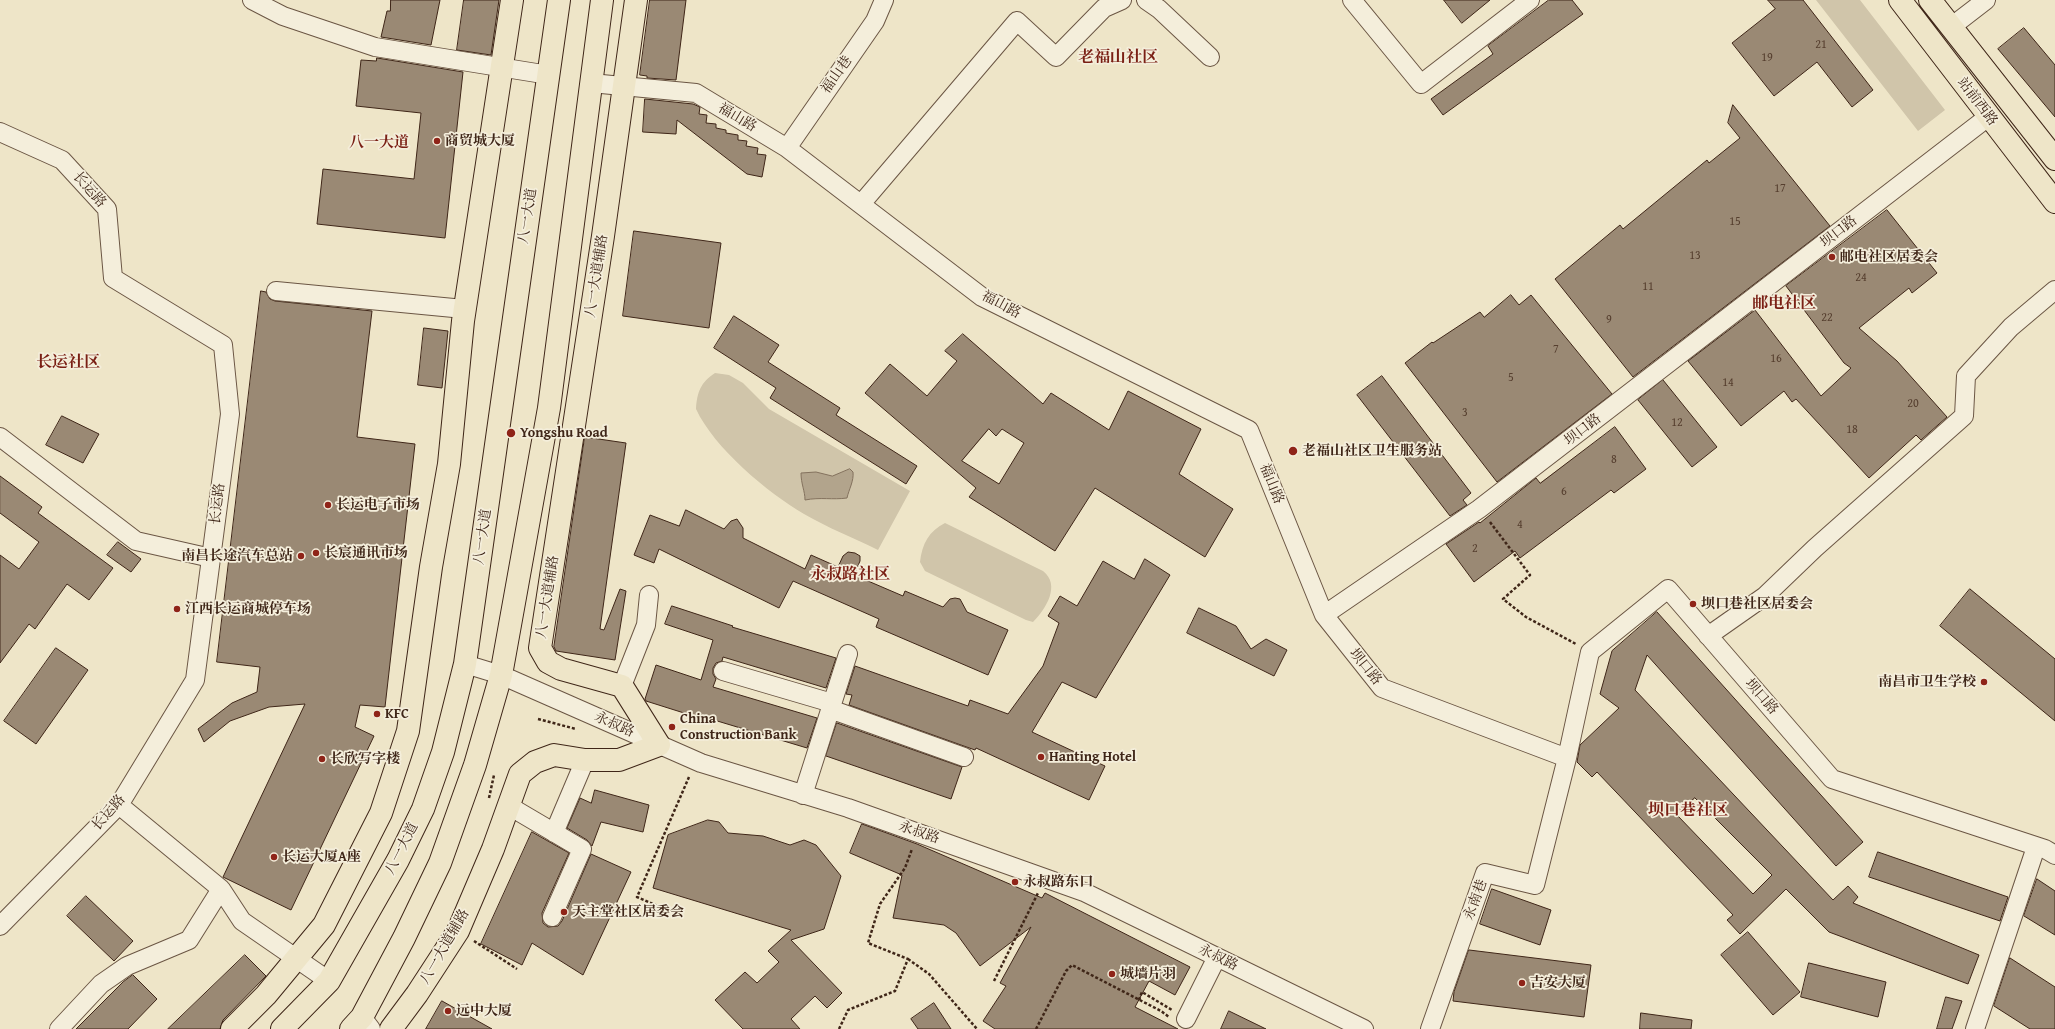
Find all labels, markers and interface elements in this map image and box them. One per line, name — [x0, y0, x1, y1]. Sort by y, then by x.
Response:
house number: 21 — [1815, 38, 1827, 52]
district label: 老福山社区 — [1078, 48, 1158, 68]
house number: 19 — [1761, 51, 1773, 65]
street label: 福山巷 — [818, 53, 856, 97]
street label: 站前西路 — [1953, 75, 2001, 129]
street label: 福山路 — [715, 100, 759, 136]
place label: 商贸城大厦 — [445, 133, 515, 149]
district label: 八一大道 — [349, 134, 409, 152]
marker: 商贸城大厦 — [432, 136, 442, 146]
street label: 长运路 — [69, 169, 109, 211]
house number: 17 — [1774, 182, 1786, 196]
street label: 八一大道 — [515, 187, 541, 245]
street label: 坝口路 — [1817, 212, 1861, 252]
house number: 15 — [1729, 215, 1741, 229]
street label: 八一大道辅路 — [582, 233, 612, 319]
house number: 13 — [1689, 249, 1701, 263]
place label: 邮电社区居委会 — [1840, 249, 1938, 265]
marker: 邮电社区居委会 — [1827, 252, 1837, 262]
house number: 24 — [1855, 271, 1867, 285]
house number: 11 — [1642, 280, 1654, 294]
street label: 福山路 — [979, 288, 1023, 322]
district label: 邮电社区 — [1752, 294, 1816, 314]
house number: 22 — [1821, 311, 1833, 325]
house number: 9 — [1606, 313, 1612, 327]
house number: 7 — [1553, 343, 1559, 357]
house number: 16 — [1770, 352, 1782, 366]
district label: 长运社区 — [36, 353, 100, 373]
house number: 5 — [1508, 371, 1514, 385]
house number: 14 — [1722, 376, 1734, 390]
house number: 20 — [1907, 397, 1919, 411]
house number: 3 — [1462, 406, 1468, 420]
street label: 坝口路 — [1561, 410, 1605, 450]
house number: 12 — [1671, 416, 1683, 430]
house number: 18 — [1846, 423, 1858, 437]
place label: Yongshu Road — [520, 425, 608, 441]
marker: Yongshu Road — [505, 427, 517, 439]
place label: 老福山社区卫生服务站 — [1302, 443, 1442, 459]
marker: 老福山社区卫生服务站 — [1287, 445, 1299, 457]
house number: 8 — [1611, 453, 1617, 467]
street label: 福山路 — [1255, 461, 1287, 507]
street label: 长运路 — [207, 482, 229, 526]
house number: 6 — [1561, 485, 1567, 499]
place label: 长运电子市场 — [336, 497, 420, 513]
marker: 长运电子市场 — [323, 500, 333, 510]
street label: 八一大道 — [471, 508, 495, 566]
house number: 4 — [1517, 518, 1523, 532]
house number: 2 — [1472, 542, 1478, 556]
place label: 长宸通讯市场 — [324, 545, 408, 561]
place label: 南昌长途汽车总站 — [181, 548, 293, 564]
marker: 长宸通讯市场 — [311, 548, 321, 558]
marker: 南昌长途汽车总站 — [296, 551, 306, 561]
street label: 八一大道辅路 — [533, 554, 563, 640]
district label: 永叔路社区 — [810, 565, 890, 585]
place label: 坝口巷社区居委会 — [1701, 596, 1813, 612]
marker: 坝口巷社区居委会 — [1688, 599, 1698, 609]
place label: 江西长运商城停车场 — [185, 601, 311, 617]
marker: 江西长运商城停车场 — [172, 604, 182, 614]
street label: 坝口路 — [1345, 645, 1385, 689]
place label: 南昌市卫生学校 — [1878, 674, 1976, 690]
street label: 坝口路 — [1741, 676, 1781, 718]
marker: 南昌市卫生学校 — [1979, 677, 1989, 687]
place label: KFC — [385, 706, 409, 722]
marker: KFC — [372, 709, 382, 719]
street label: 永叔路 — [591, 709, 637, 741]
place label: China Construction Bank — [680, 711, 796, 744]
marker: China Construction Bank — [667, 722, 677, 732]
place label: Hanting Hotel — [1049, 749, 1136, 765]
place label: 长欣写字楼 — [330, 751, 400, 767]
marker: Hanting Hotel — [1036, 752, 1046, 762]
marker: 长欣写字楼 — [317, 754, 327, 764]
street label: 长运路 — [89, 792, 129, 834]
district label: 坝口巷社区 — [1648, 801, 1728, 821]
street label: 永叔路 — [896, 818, 942, 848]
street label: 八一大道 — [382, 820, 422, 878]
place label: 长运大厦A座 — [282, 849, 361, 865]
marker: 长运大厦A座 — [269, 852, 279, 862]
place label: 永叔路东口 — [1023, 874, 1093, 890]
marker: 永叔路东口 — [1010, 877, 1020, 887]
street label: 永南巷 — [1461, 877, 1491, 923]
place label: 天主堂社区居委会 — [572, 904, 684, 920]
street label: 八一大道辅路 — [417, 906, 473, 988]
marker: 天主堂社区居委会 — [559, 907, 569, 917]
street label: 永叔路 — [1195, 941, 1241, 975]
place label: 城墙片羽 — [1120, 966, 1176, 982]
marker: 城墙片羽 — [1107, 969, 1117, 979]
place label: 吉安大厦 — [1530, 975, 1586, 991]
marker: 吉安大厦 — [1517, 978, 1527, 988]
place label: 远中大厦 — [456, 1003, 512, 1019]
marker: 远中大厦 — [443, 1006, 453, 1016]

